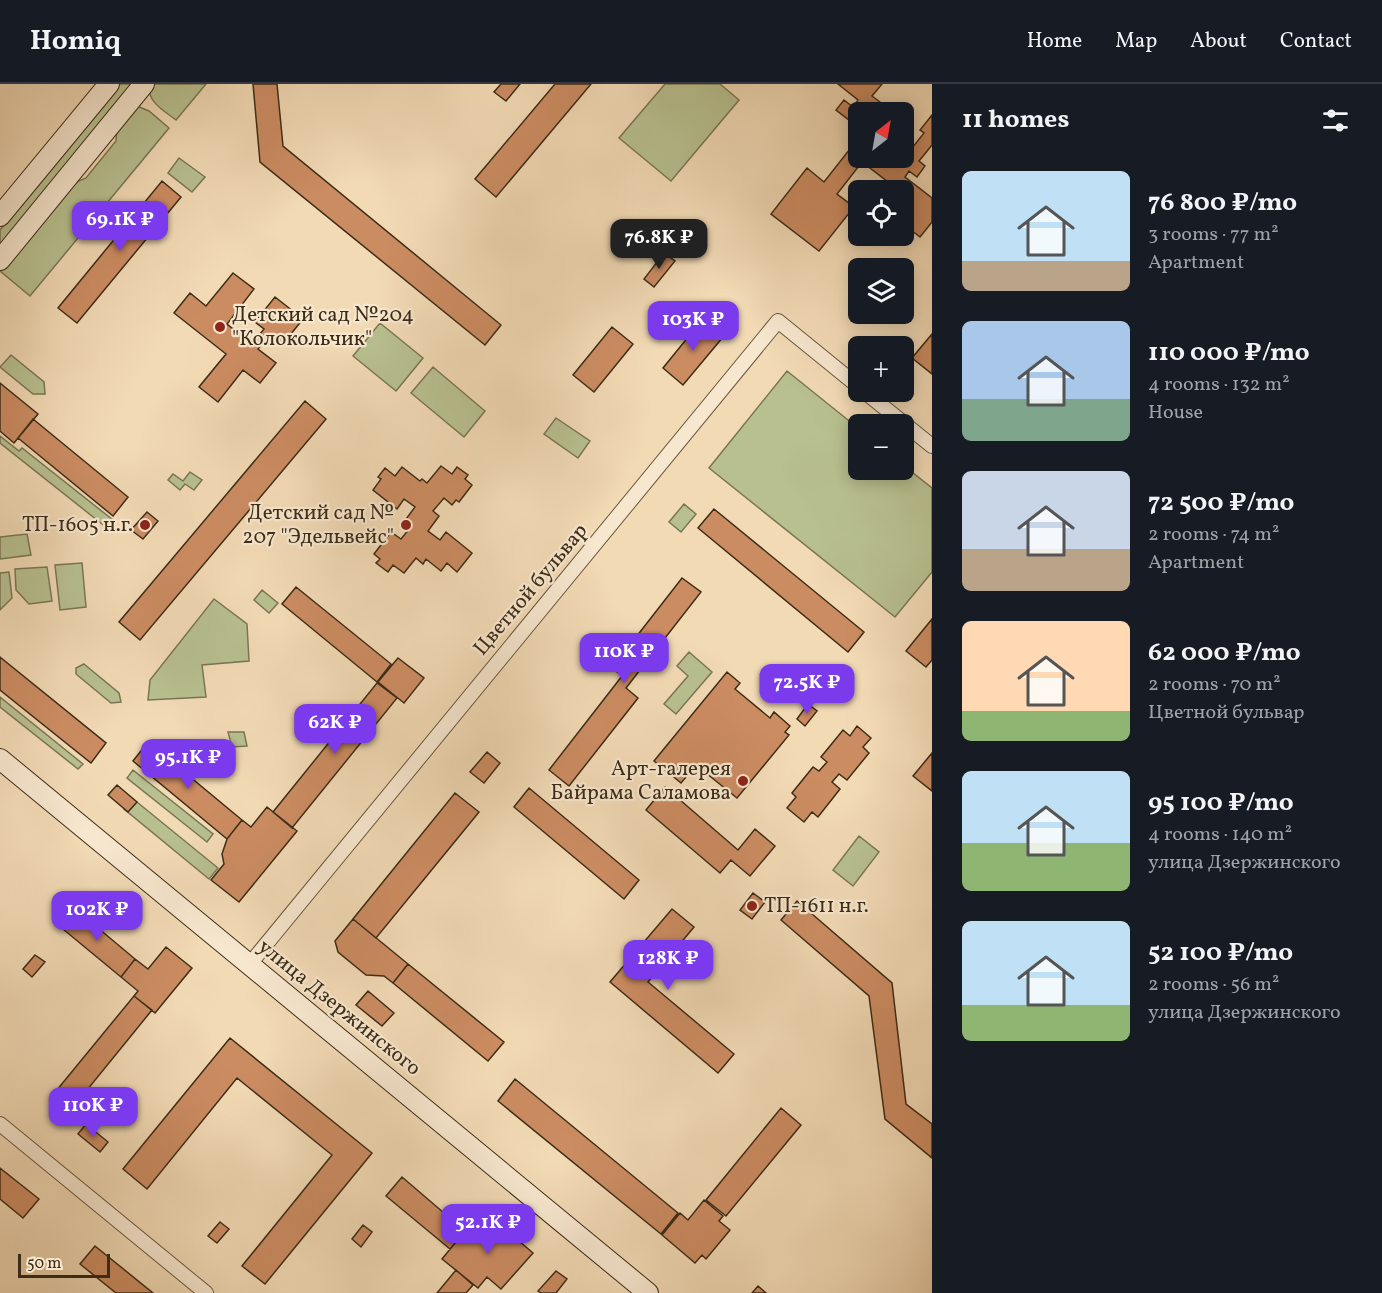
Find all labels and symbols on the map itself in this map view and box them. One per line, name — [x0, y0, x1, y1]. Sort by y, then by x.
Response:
north arrow — [848, 102, 914, 168]
pin: 69.1K ₽ — [65, 201, 175, 252]
pin: 76.8K ₽ — [604, 219, 714, 270]
place label: Детский сад №204 "Колокольчик" — [232, 301, 414, 354]
pin: 103K ₽ — [644, 301, 742, 352]
marker: Детский сад №204 "Колокольчик" — [213, 320, 227, 334]
place label: Детский сад № 207 "Эдельвейс" — [242, 499, 394, 552]
place label: ТП-1605 н.г. — [22, 511, 133, 540]
marker: ТП-1605 н.г. — [138, 518, 152, 532]
marker: Детский сад № 207 "Эдельвейс" — [399, 518, 413, 532]
street label: Цветной бульвар — [467, 518, 595, 662]
pin: 110K ₽ — [575, 633, 673, 684]
pin: 72.5K ₽ — [752, 664, 862, 715]
pin: 62K ₽ — [293, 704, 377, 755]
pin: 95.1K ₽ — [133, 739, 243, 790]
place label: Арт-галерея Байрама Саламова — [551, 755, 731, 808]
marker: Арт-галерея Байрама Саламова — [736, 774, 750, 788]
pin: 102K ₽ — [48, 891, 146, 942]
place label: ТП-1611 н.г. — [764, 892, 869, 921]
marker: ТП-1611 н.г. — [745, 899, 759, 913]
street label: улица Дзержинского — [251, 933, 427, 1083]
pin: 128K ₽ — [619, 940, 717, 991]
pin: 110K ₽ — [44, 1087, 142, 1138]
pin: 52.1K ₽ — [433, 1204, 543, 1255]
scale bar — [18, 1251, 110, 1278]

